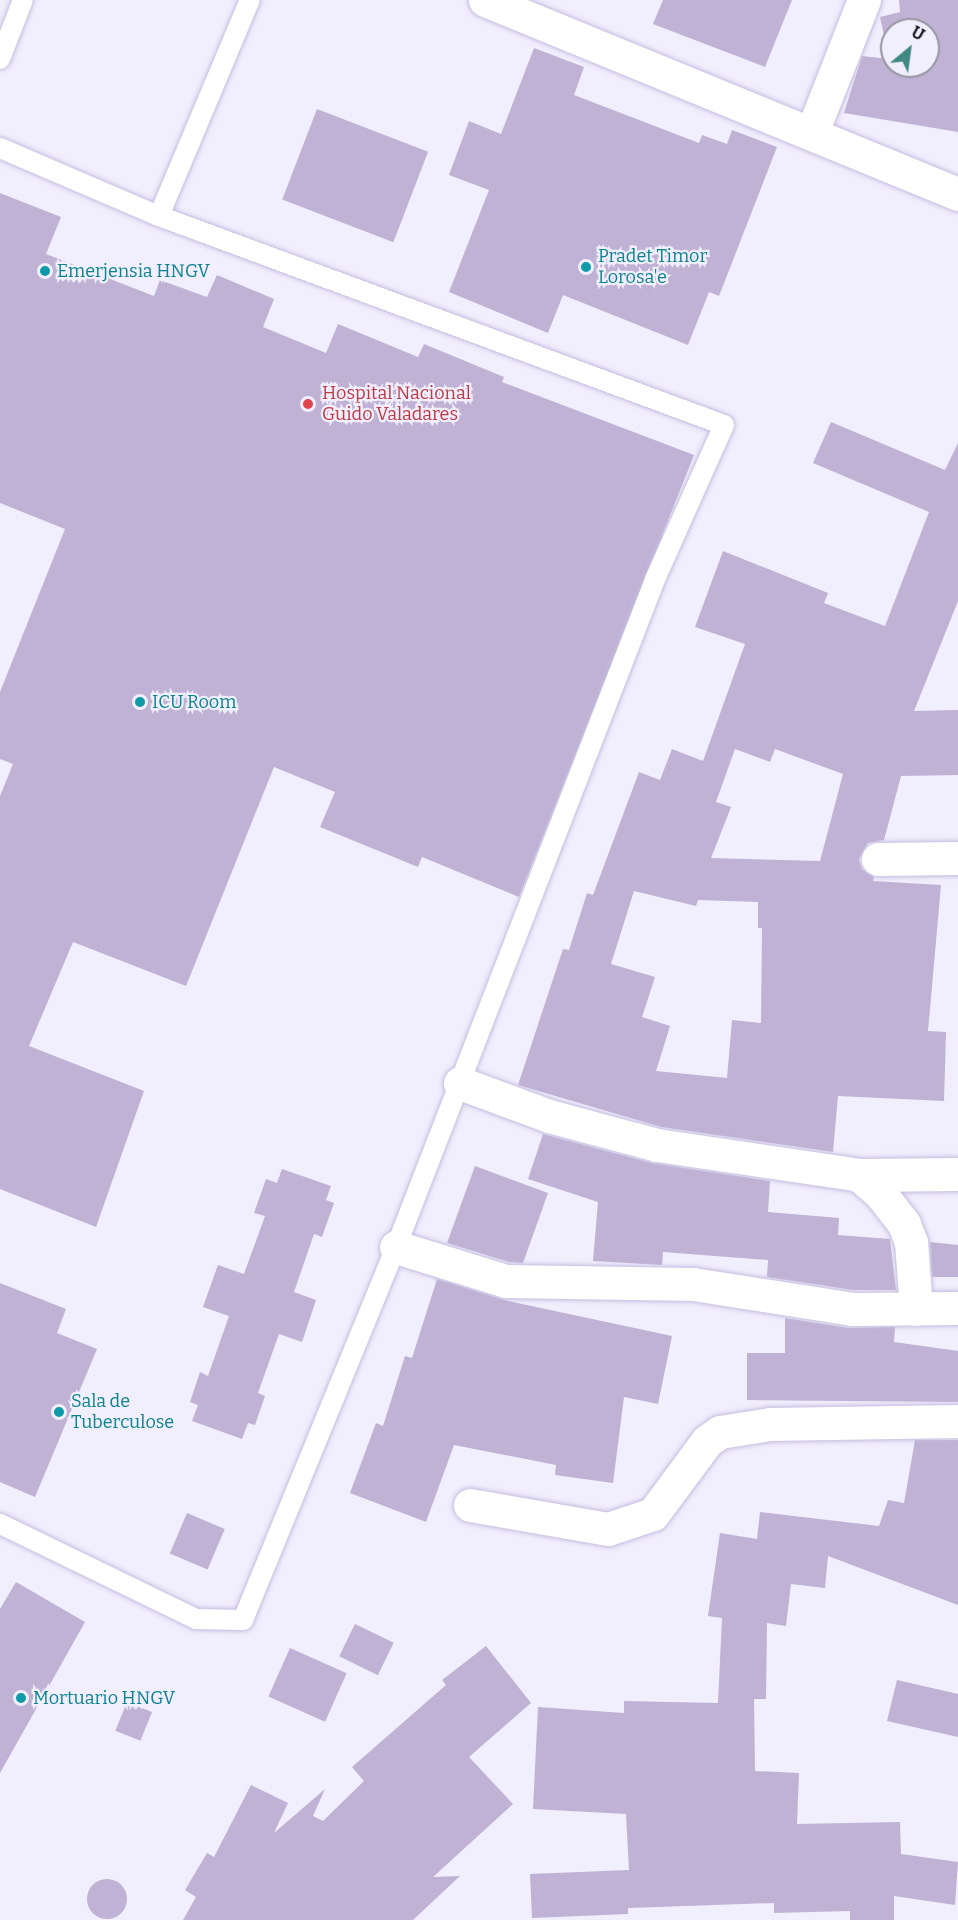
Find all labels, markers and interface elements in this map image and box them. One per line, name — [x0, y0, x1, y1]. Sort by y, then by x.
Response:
north arrow — [880, 18, 940, 78]
text: U — [908, 22, 928, 45]
place label: Pradet Timor Lorosa'e — [598, 246, 707, 288]
place label: Emerjensia HNGV — [57, 260, 210, 282]
marker: Pradet Timor Lorosa'e — [579, 260, 593, 274]
marker: Emerjensia HNGV — [38, 264, 52, 278]
place label: Hospital Nacional Guido Valadares — [322, 383, 471, 426]
marker: Hospital Nacional Guido Valadares — [299, 395, 317, 413]
place label: ICU Room — [152, 691, 236, 713]
marker: ICU Room — [133, 695, 147, 709]
place label: Sala de Tuberculose — [71, 1391, 174, 1434]
marker: Sala de Tuberculose — [52, 1405, 66, 1419]
place label: Mortuario HNGV — [33, 1687, 175, 1709]
marker: Mortuario HNGV — [14, 1691, 28, 1705]

